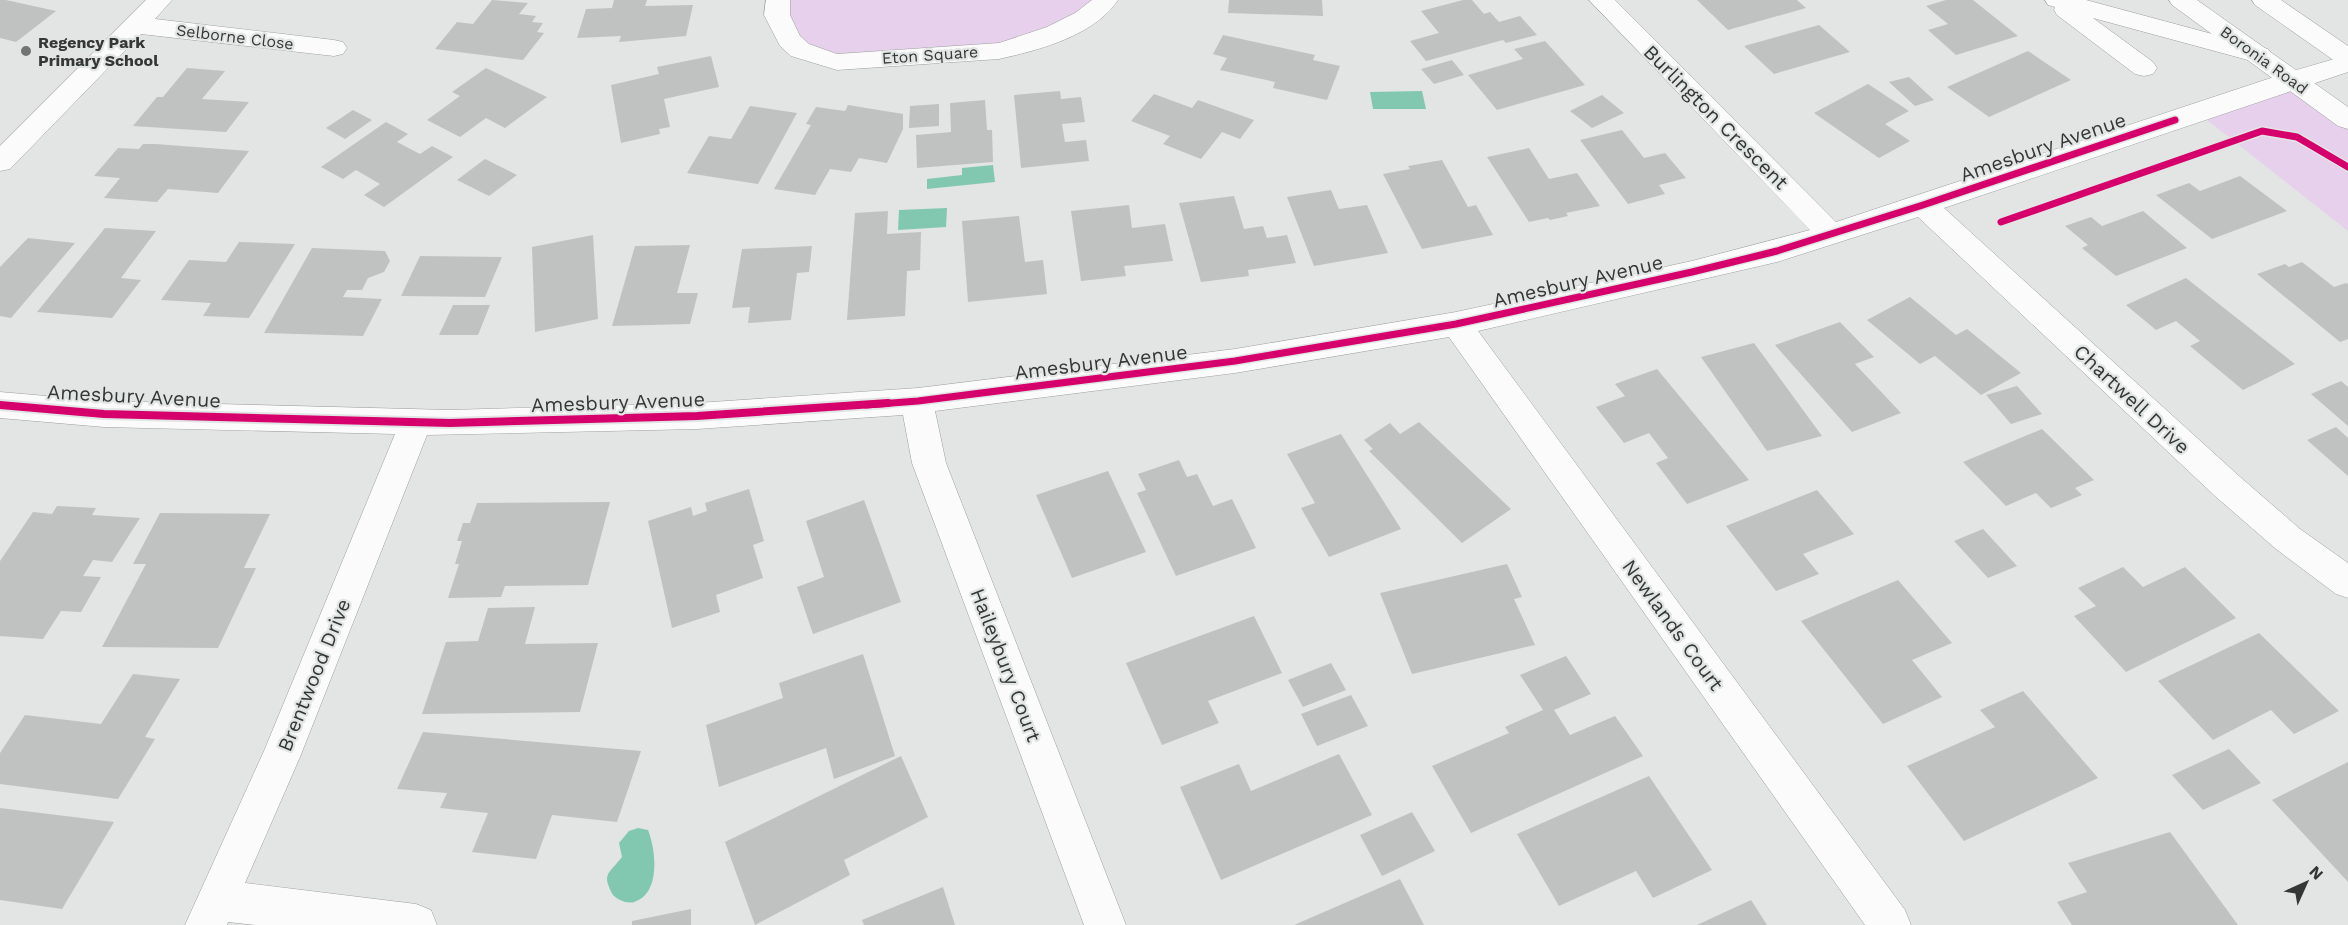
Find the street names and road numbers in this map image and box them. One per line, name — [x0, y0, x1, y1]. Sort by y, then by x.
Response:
street label: Selborne Close — [175, 20, 295, 54]
street label: Boronia Road — [2217, 22, 2311, 98]
street label: Burlington Crescent — [1639, 40, 1794, 195]
street label: Eton Square — [881, 42, 979, 68]
street label: Amesbury Avenue — [1957, 107, 2129, 187]
street label: Amesbury Avenue — [1491, 250, 1665, 312]
street label: Amesbury Avenue — [1013, 339, 1189, 385]
street label: Chartwell Drive — [2069, 339, 2195, 459]
street label: Amesbury Avenue — [47, 379, 221, 413]
street label: Amesbury Avenue — [531, 387, 705, 417]
street label: Newlands Court — [1617, 555, 1729, 696]
street label: Haileybury Court — [966, 585, 1047, 746]
street label: Brentwood Drive — [272, 595, 356, 755]

